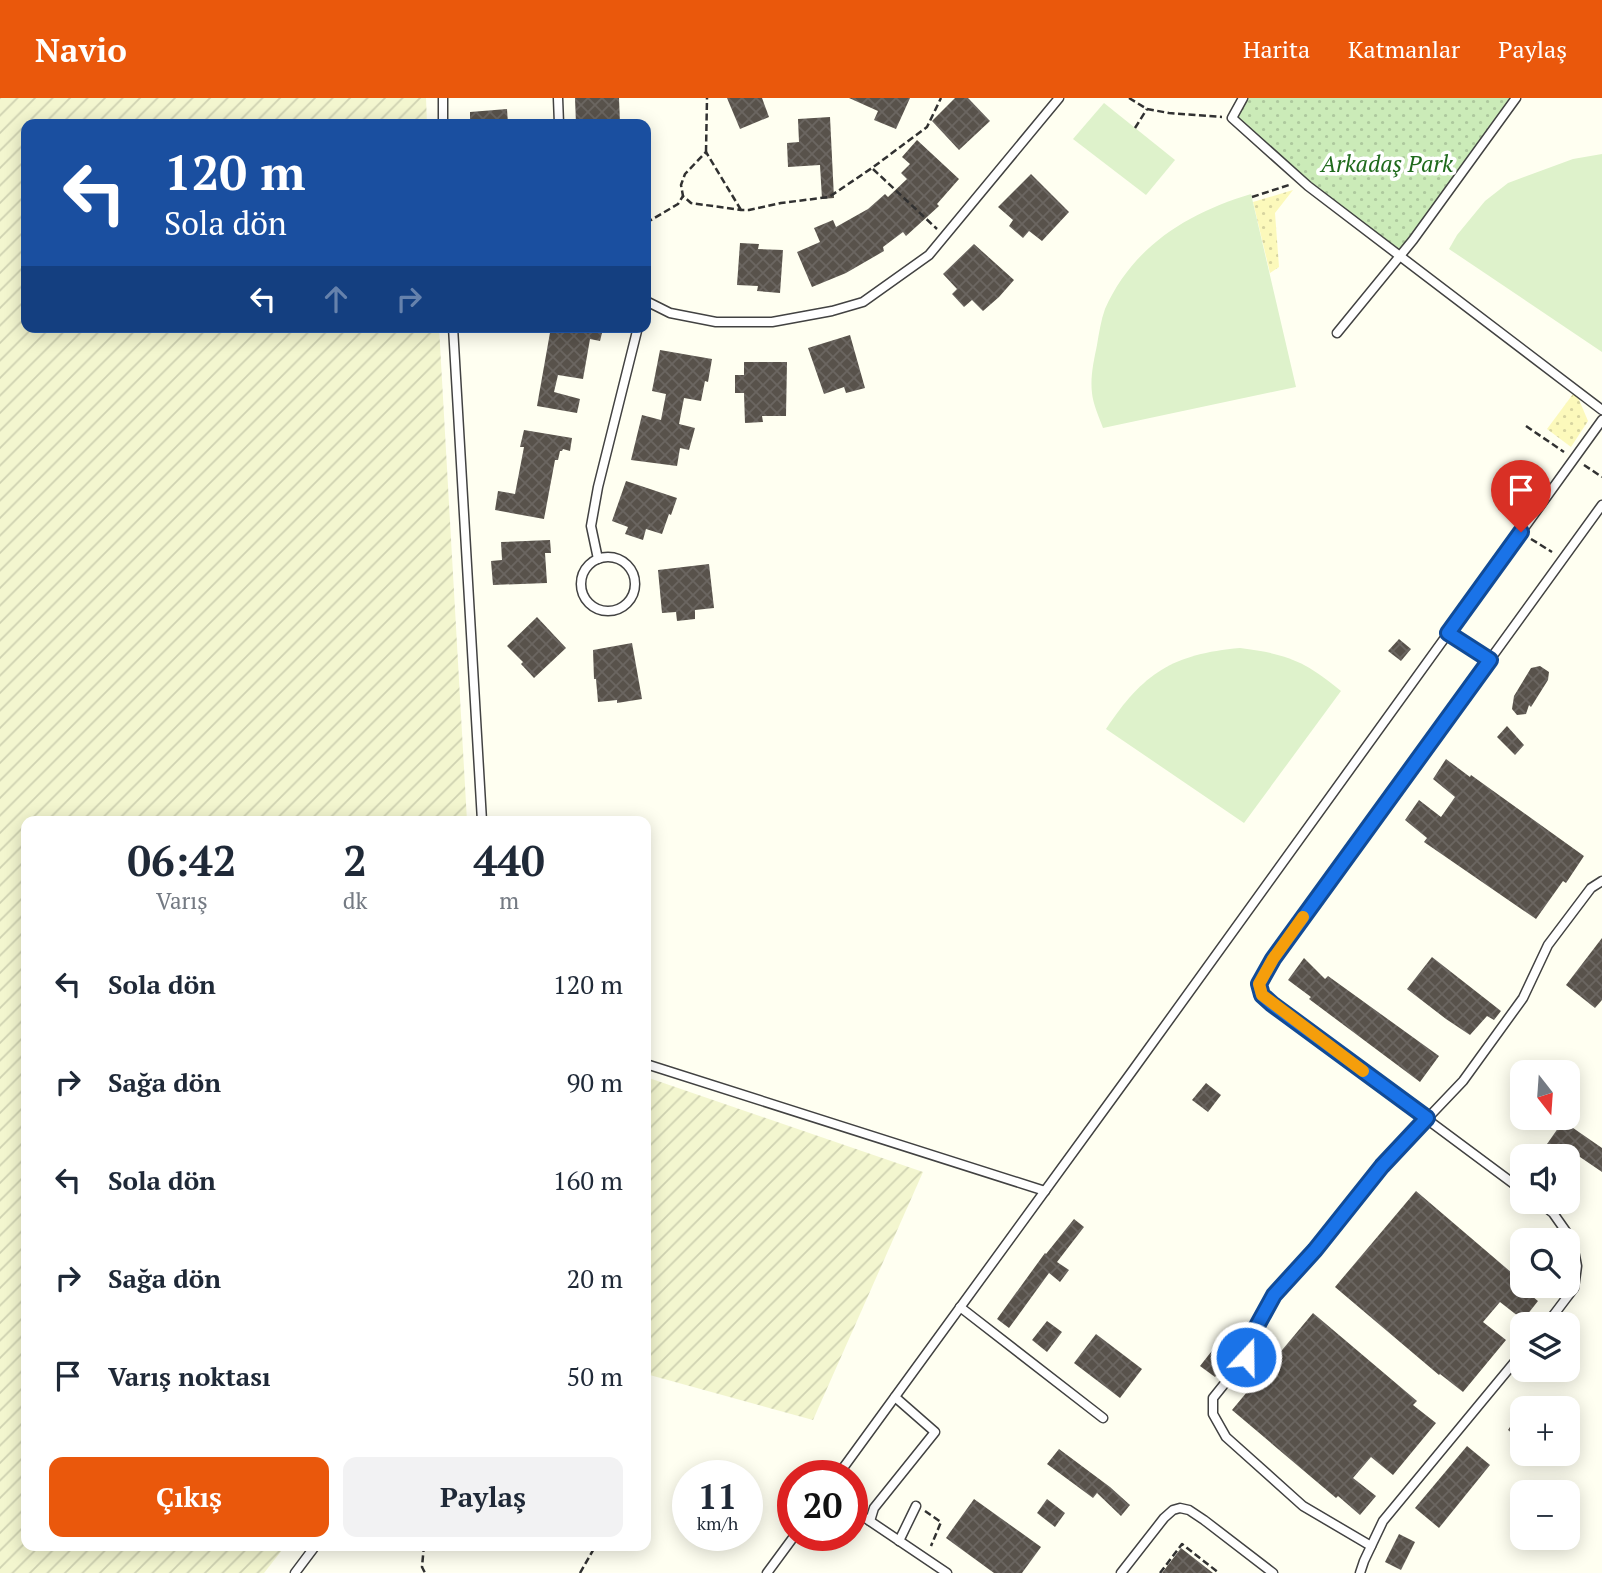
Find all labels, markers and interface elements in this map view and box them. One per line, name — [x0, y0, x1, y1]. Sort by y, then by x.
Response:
text: Navio — [35, 28, 127, 71]
text: Harita — [1243, 33, 1310, 65]
text: Katmanlar — [1348, 33, 1460, 65]
text: Paylaş — [1498, 33, 1567, 65]
text: 120 m — [164, 139, 306, 204]
icon: left — [49, 147, 140, 238]
park label: Arkadaş Park — [1319, 148, 1454, 179]
text: Sola dön — [164, 202, 287, 244]
icon: left — [244, 280, 282, 318]
icon: ahead — [317, 280, 355, 318]
icon: right — [390, 280, 428, 318]
pin — [1491, 460, 1551, 532]
icon: arrive — [1502, 471, 1540, 509]
text: 06:42 — [127, 832, 237, 888]
text: 2 — [343, 832, 367, 888]
text: 440 — [474, 832, 545, 888]
text: Varış — [156, 885, 208, 916]
text: dk — [343, 885, 367, 916]
text: m — [499, 885, 519, 916]
icon: left — [49, 965, 87, 1003]
text: Sola dön — [108, 967, 216, 1001]
text: 120 m — [553, 967, 623, 1001]
north arrow — [1510, 1060, 1580, 1130]
map controls — [1510, 1060, 1580, 1550]
icon: right — [49, 1063, 87, 1101]
text: Sağa dön — [108, 1065, 221, 1099]
text: 90 m — [567, 1065, 623, 1099]
button: sound — [1510, 1144, 1580, 1214]
icon: left — [49, 1161, 87, 1199]
text: Sola dön — [108, 1163, 216, 1197]
text: 160 m — [553, 1163, 623, 1197]
button: search — [1510, 1228, 1580, 1298]
icon: right — [49, 1259, 87, 1297]
text: Sağa dön — [108, 1261, 221, 1295]
text: 20 m — [567, 1261, 623, 1295]
button: layers — [1510, 1312, 1580, 1382]
position arrow — [1209, 1320, 1283, 1394]
icon: arrive — [49, 1357, 87, 1395]
text: Varış noktası — [108, 1359, 271, 1393]
text: 50 m — [567, 1359, 623, 1393]
button: + — [1510, 1396, 1580, 1466]
button: Çıkış — [49, 1457, 329, 1537]
button: Paylaş — [343, 1457, 623, 1537]
speed limit sign: 20 — [777, 1460, 868, 1551]
text: 11 — [698, 1473, 737, 1519]
button: − — [1510, 1480, 1580, 1550]
text: km/h — [697, 1511, 738, 1535]

